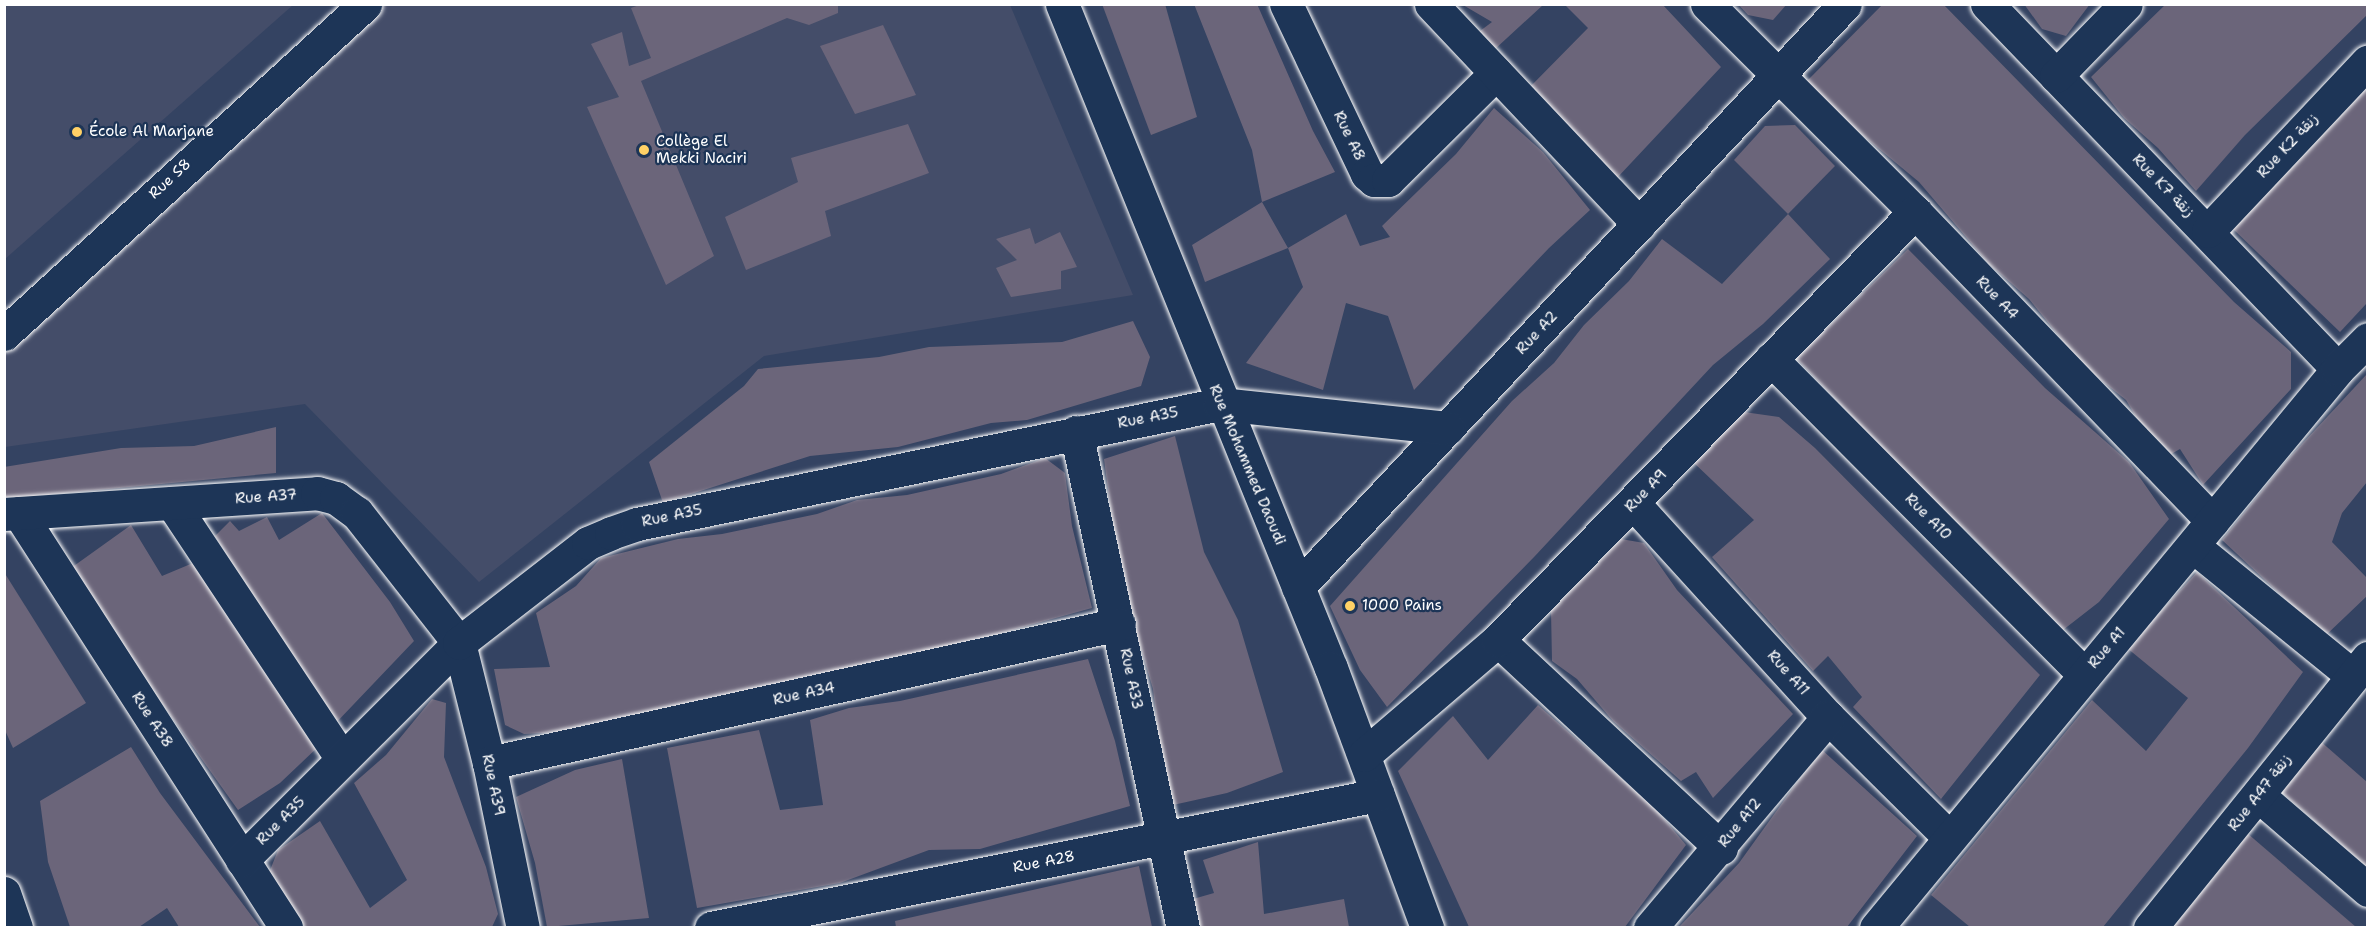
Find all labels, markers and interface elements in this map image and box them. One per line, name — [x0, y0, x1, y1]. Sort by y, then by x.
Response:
street label: Rue A8 — [1329, 108, 1369, 164]
street label: Rue K2 زنقة — [2254, 110, 2322, 182]
place label: École Al Marjane — [89, 123, 214, 141]
marker: École Al Marjane — [70, 125, 84, 139]
place label: Collège El Mekki Naciri — [656, 132, 747, 167]
marker: Collège El Mekki Naciri — [637, 143, 651, 157]
street label: Rue K7 زنقة — [2128, 151, 2198, 221]
street label: Rue S8 — [145, 155, 195, 203]
street label: Rue A4 — [1972, 273, 2022, 323]
street label: Rue A2 — [1512, 308, 1562, 358]
street label: Rue Mohammed Daoudi — [1205, 382, 1289, 548]
street label: Rue A35 — [1116, 403, 1180, 433]
street label: Rue A9 — [1621, 466, 1671, 516]
street label: Rue A37 — [234, 486, 298, 508]
street label: Rue A10 — [1901, 490, 1955, 544]
street label: Rue A35 — [640, 501, 704, 531]
place label: 1000 Pains — [1362, 597, 1442, 615]
marker: 1000 Pains — [1343, 599, 1357, 613]
street label: Rue A1 — [2085, 624, 2129, 672]
street label: Rue A33 — [1116, 647, 1146, 711]
street label: Rue A11 — [1763, 647, 1813, 699]
street label: Rue A34 — [771, 679, 837, 709]
street label: Rue A38 — [127, 689, 177, 751]
street label: Rue A47 زنقة — [2224, 751, 2296, 835]
street label: Rue A39 — [478, 753, 508, 817]
street label: Rue A35 — [253, 793, 309, 849]
street label: Rue A12 — [1715, 795, 1765, 851]
street label: Rue A28 — [1011, 847, 1077, 877]

